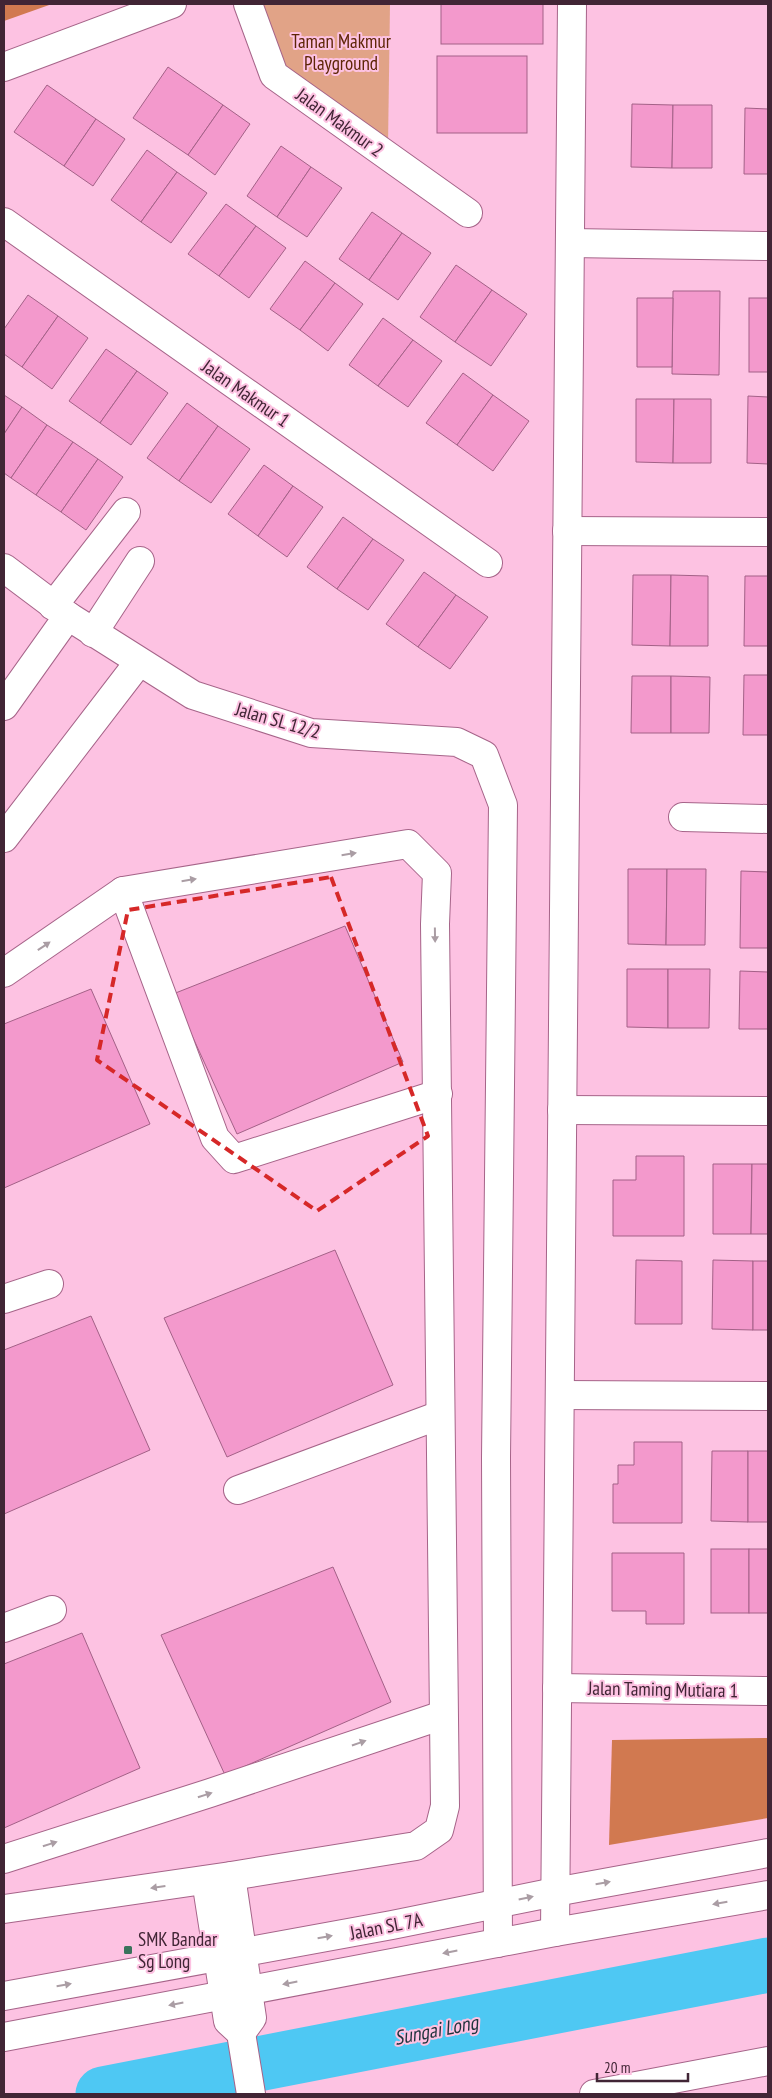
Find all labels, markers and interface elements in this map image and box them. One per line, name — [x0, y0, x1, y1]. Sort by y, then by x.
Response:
park label: Taman Makmur Playground — [291, 29, 392, 75]
street label: Jalan Makmur 2 — [291, 82, 388, 162]
street label: Jalan Makmur 1 — [196, 353, 295, 432]
street label: Jalan SL 12/2 — [232, 696, 323, 744]
one-way arrow — [341, 849, 357, 857]
one-way arrow — [181, 876, 197, 884]
one-way arrow — [431, 927, 439, 943]
one-way arrow — [37, 941, 51, 950]
street label: Jalan Taming Mutiara 1 — [587, 1676, 738, 1702]
one-way arrow — [352, 1739, 367, 1747]
one-way arrow — [198, 1790, 213, 1798]
one-way arrow — [43, 1840, 58, 1847]
one-way arrow — [596, 1879, 612, 1887]
one-way arrow — [150, 1883, 166, 1891]
one-way arrow — [519, 1894, 534, 1902]
one-way arrow — [712, 1900, 728, 1908]
street label: Jalan SL 7A — [347, 1907, 424, 1945]
place label: SMK Bandar Sg Long — [138, 1927, 218, 1973]
one-way arrow — [317, 1933, 333, 1941]
marker: SMK Bandar Sg Long — [122, 1944, 134, 1956]
one-way arrow — [442, 1949, 458, 1957]
one-way arrow — [282, 1979, 298, 1987]
one-way arrow — [56, 1980, 72, 1988]
one-way arrow — [168, 2001, 184, 2009]
water label: Sungai Long — [392, 2009, 481, 2051]
scale bar — [597, 2050, 688, 2082]
text: 20 m — [604, 2058, 630, 2077]

